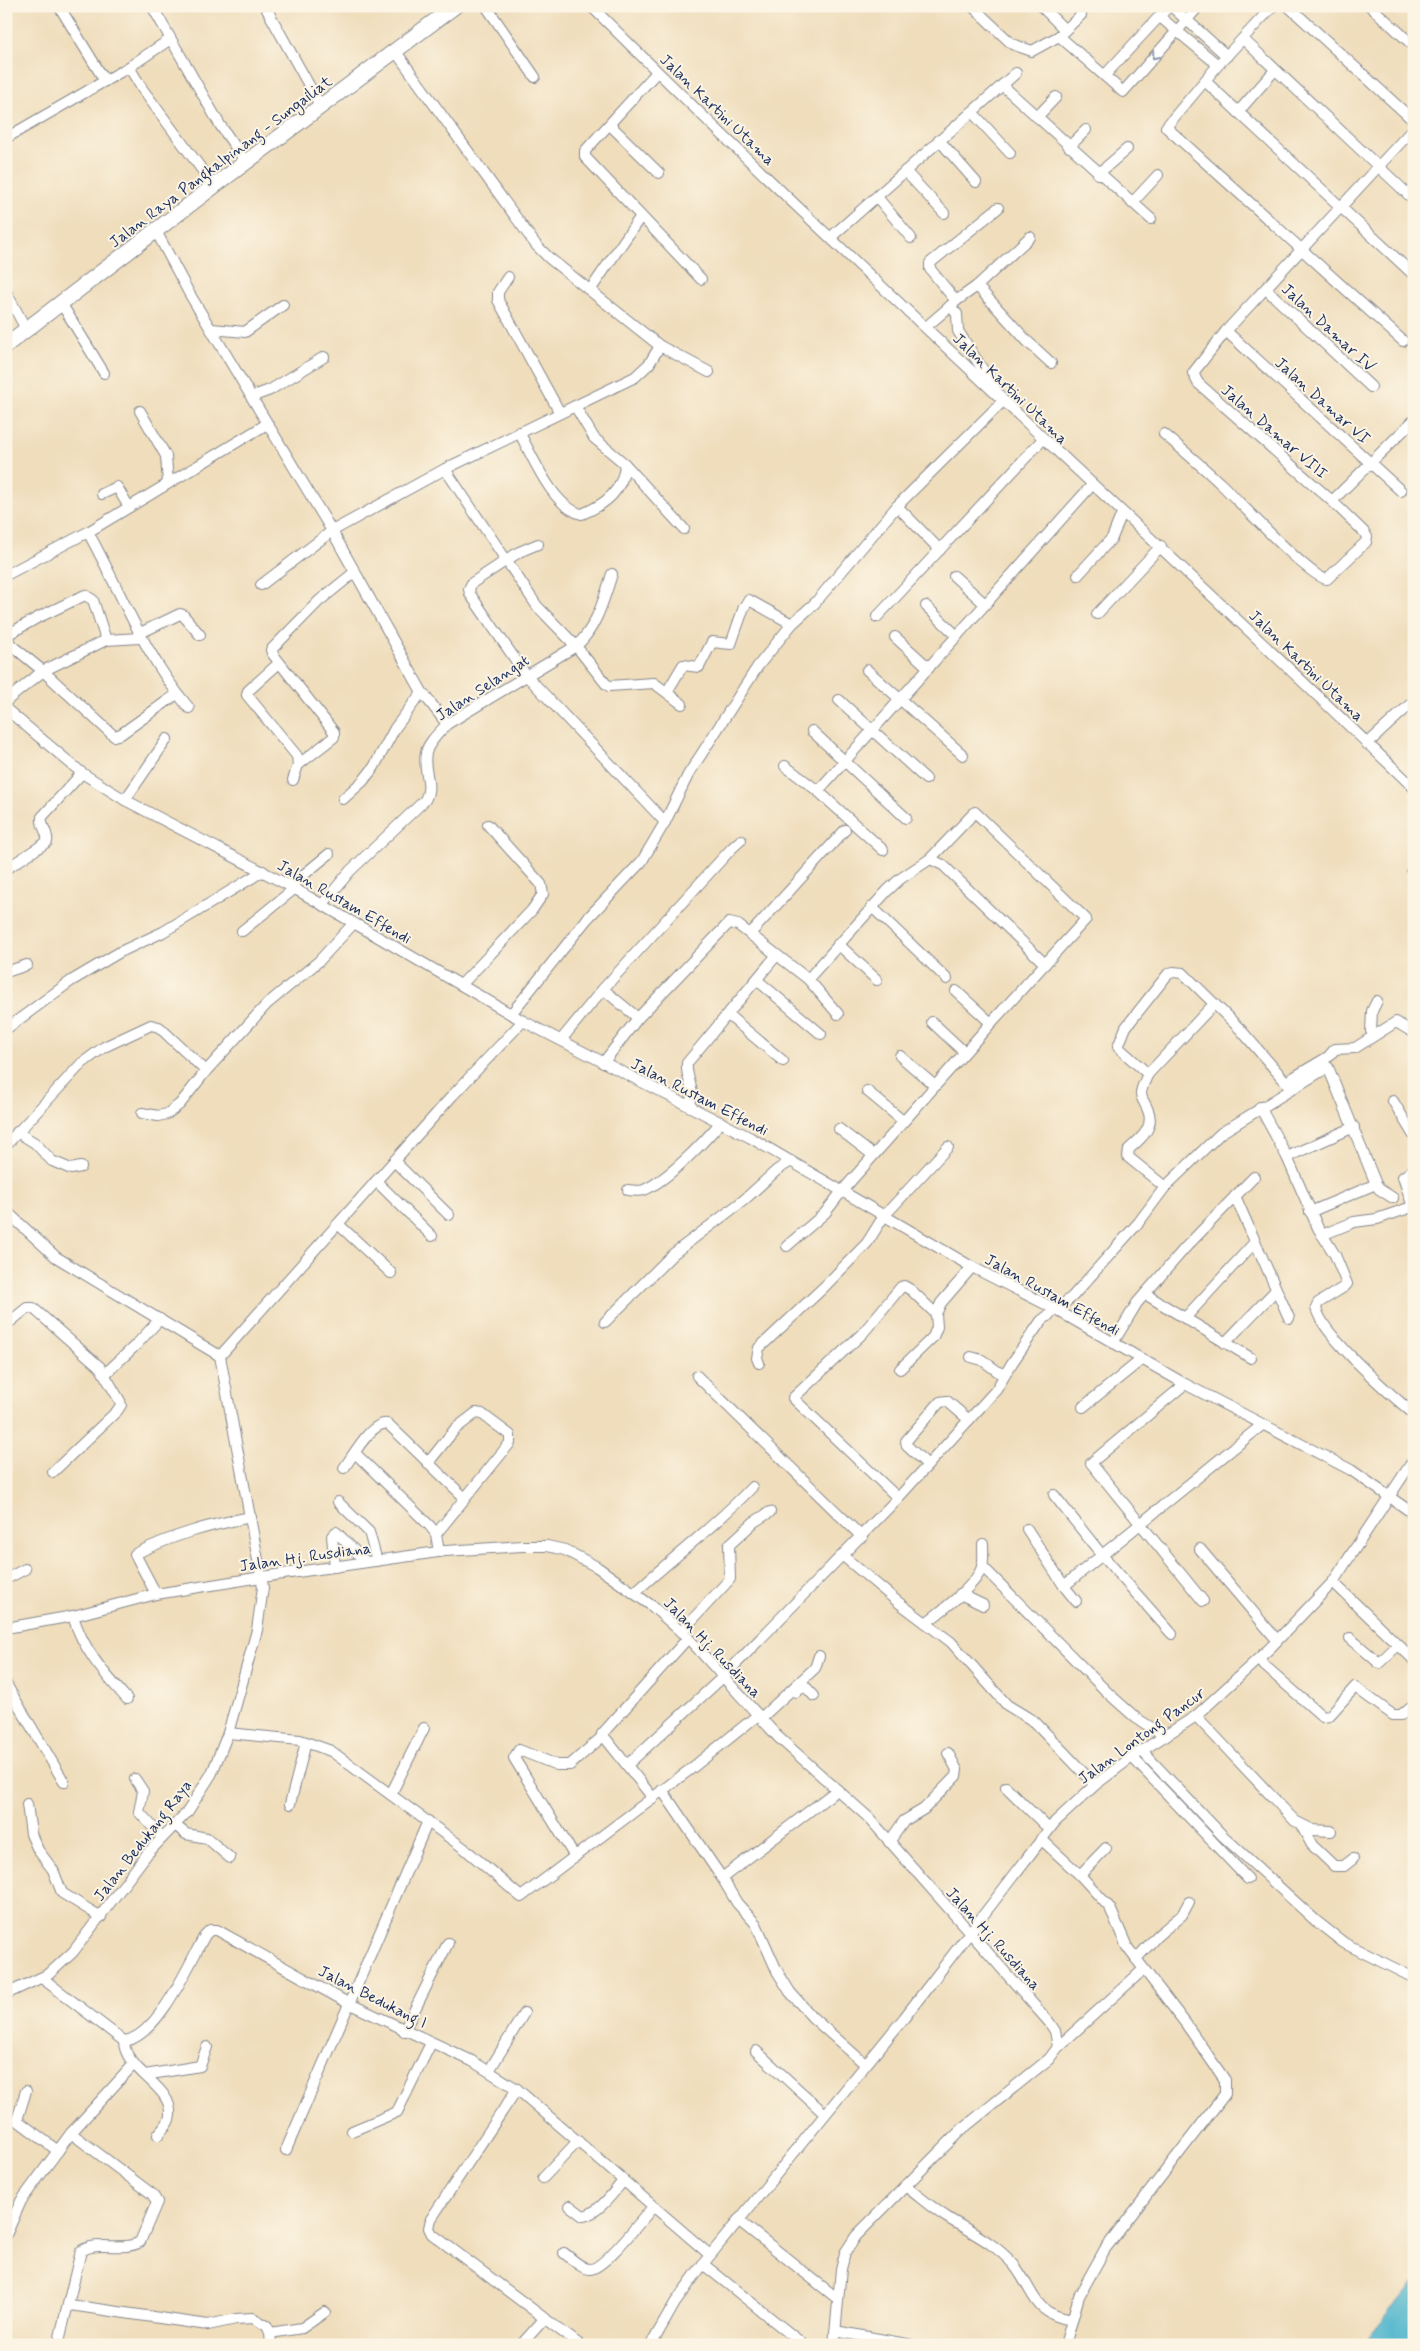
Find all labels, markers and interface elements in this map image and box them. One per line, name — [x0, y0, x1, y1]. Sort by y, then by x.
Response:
street label: Jalan Kartini Utama — [655, 50, 779, 171]
one-way arrow — [1152, 50, 1161, 59]
street label: Jalan Raya Pangkalpinang - Sungailiat — [105, 71, 338, 254]
street label: Jalan Damar IV — [1276, 279, 1380, 377]
street label: Jalan Kartini Utama — [948, 329, 1072, 450]
street label: Jalan Damar VI — [1270, 353, 1374, 449]
street label: Jalan Damar VIII — [1216, 380, 1332, 484]
street label: Jalan Kartini Utama — [1244, 606, 1368, 727]
street label: Jalan Selangat — [432, 650, 534, 726]
street label: Jalan Rustam Effendi — [273, 855, 416, 950]
street label: Jalan Rustam Effendi — [627, 1054, 772, 1141]
street label: Jalan Rustam Effendi — [981, 1249, 1124, 1341]
street label: Jalan Hj. Rusdiana — [238, 1538, 372, 1577]
street label: Jalan Hj. Rusdiana — [658, 1593, 765, 1703]
street label: Jalan Lontong Pancur — [1074, 1683, 1211, 1790]
street label: Jalan Bedukang Raya — [89, 1776, 198, 1907]
street label: Jalan Hj. Rusdiana — [941, 1883, 1045, 1995]
street label: Jalan Bedukang I — [314, 1961, 430, 2035]

